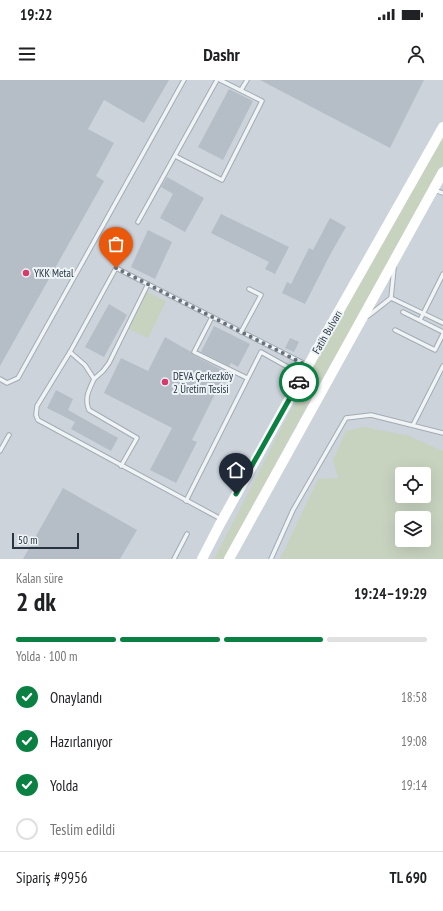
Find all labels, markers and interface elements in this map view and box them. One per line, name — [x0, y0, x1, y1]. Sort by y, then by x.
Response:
text: 19:22 — [20, 5, 52, 24]
icon: menu — [16, 43, 38, 65]
text: Dashr — [203, 43, 240, 66]
icon: person — [405, 43, 427, 65]
pin — [99, 227, 133, 268]
icon: bag — [105, 233, 127, 255]
place label: YKK Metal — [34, 266, 74, 280]
marker: YKK Metal — [21, 268, 31, 278]
street label: Fatih Bulvarı — [309, 308, 345, 356]
courier — [279, 362, 319, 402]
place label: DEVA Çerkezköy 2 Üretim Tesisi — [173, 369, 234, 396]
icon: car — [288, 371, 310, 393]
marker: DEVA Çerkezköy 2 Üretim Tesisi — [160, 377, 170, 387]
pin — [219, 453, 253, 494]
icon: home — [225, 459, 247, 481]
map controls — [395, 467, 431, 547]
button: locate — [395, 467, 431, 503]
button: layers — [395, 511, 431, 547]
scale bar — [12, 531, 79, 550]
text: 50 m — [18, 533, 37, 547]
text: Kalan süre — [16, 570, 63, 587]
text: 19:24–19:29 — [354, 584, 427, 603]
text: 2 dk — [16, 585, 56, 618]
text: Yolda · 100 m — [16, 648, 78, 665]
icon: check — [16, 686, 38, 708]
text: Onaylandı — [50, 688, 102, 707]
text: 18:58 — [401, 689, 427, 706]
icon: check — [16, 730, 38, 752]
text: Hazırlanıyor — [50, 732, 112, 751]
text: 19:08 — [401, 733, 427, 750]
icon: check — [16, 774, 38, 796]
text: Yolda — [50, 776, 78, 795]
text: 19:14 — [401, 777, 427, 794]
text: Teslim edildi — [50, 820, 115, 839]
text: Sipariş #9956 — [16, 868, 88, 887]
text: TL 690 — [390, 868, 427, 887]

